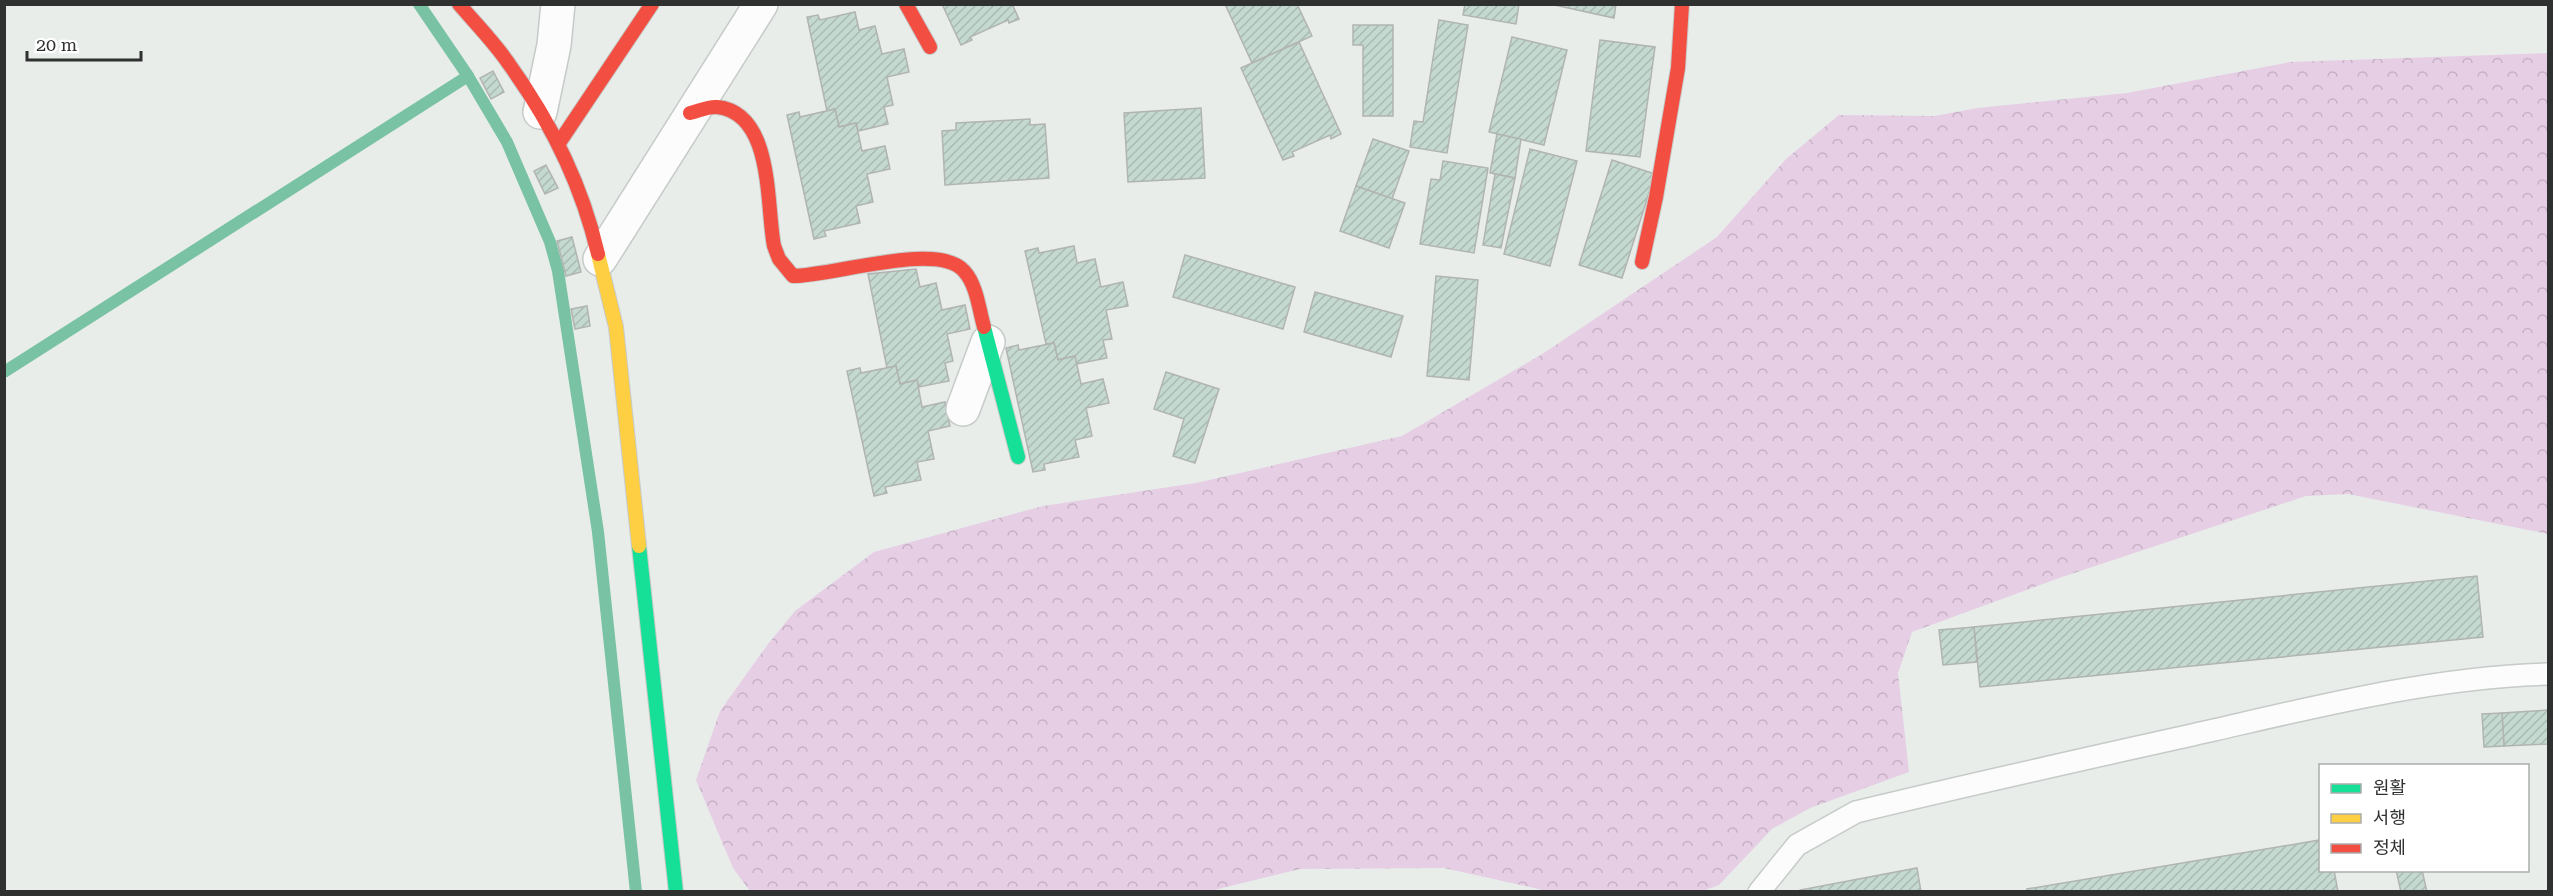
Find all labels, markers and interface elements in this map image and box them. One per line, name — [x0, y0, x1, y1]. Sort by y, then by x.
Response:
scale bar — [27, 24, 141, 62]
text: 20 m — [36, 34, 77, 55]
legend — [2319, 764, 2529, 872]
text: 원활 — [2373, 777, 2406, 798]
text: 서행 — [2373, 807, 2406, 828]
text: 정체 — [2373, 837, 2406, 858]

